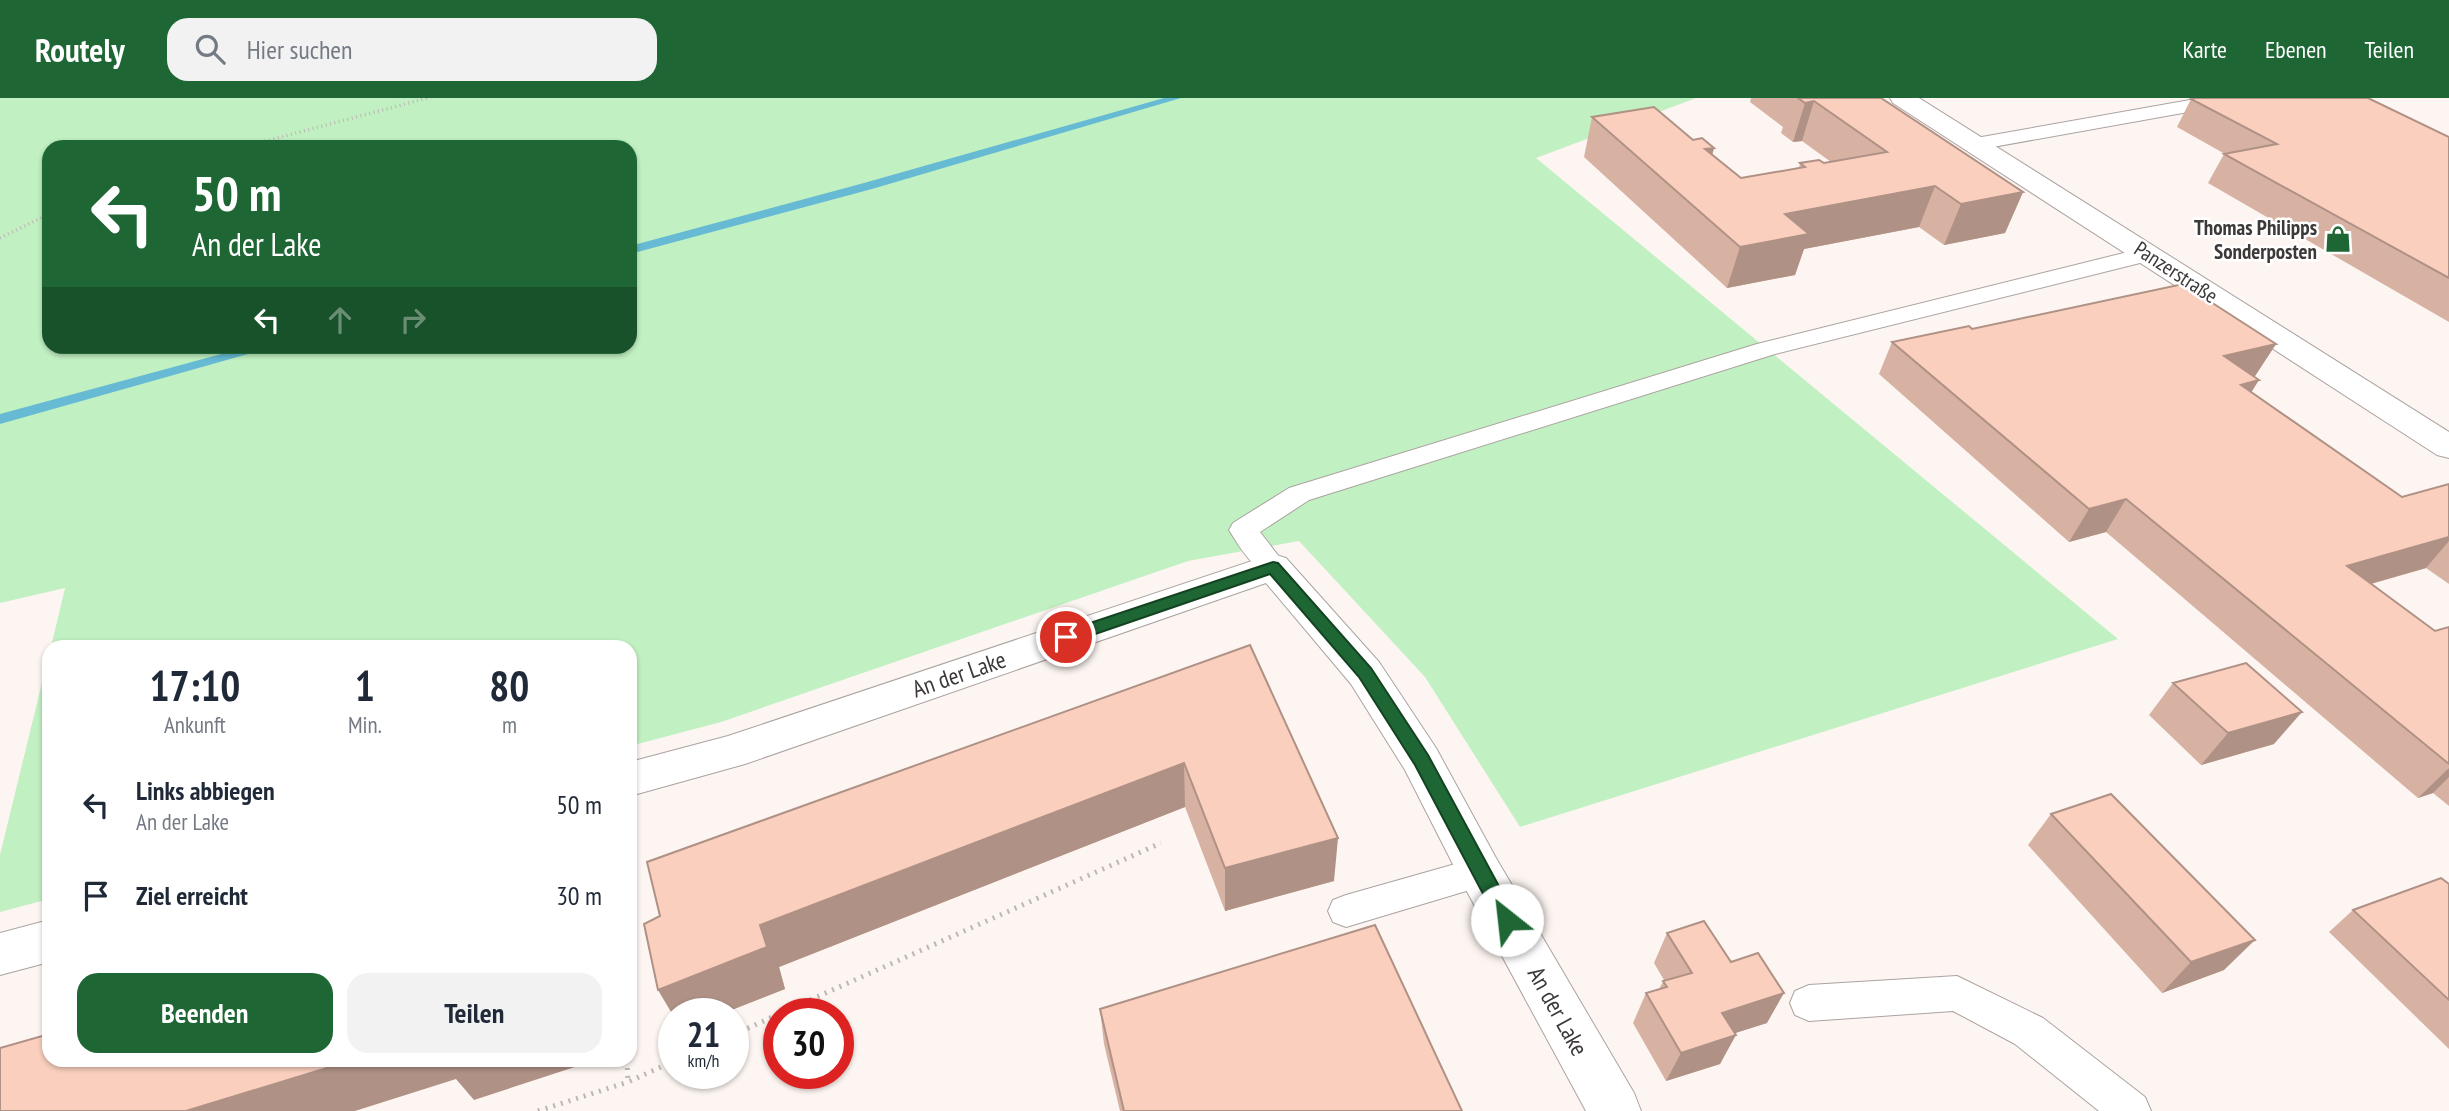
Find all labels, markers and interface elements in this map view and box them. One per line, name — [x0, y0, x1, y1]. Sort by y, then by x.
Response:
search box — [167, 18, 657, 81]
text: Routely — [35, 28, 125, 71]
icon: search — [191, 30, 229, 68]
text: Hier suchen — [247, 33, 353, 66]
text: Karte — [2183, 34, 2227, 65]
text: Ebenen — [2265, 34, 2327, 65]
text: Teilen — [2365, 34, 2414, 65]
text: 50 m — [192, 161, 281, 225]
icon: left — [77, 168, 168, 259]
place label: Thomas Philipps Sonderposten — [2194, 214, 2317, 265]
text: An der Lake — [192, 223, 322, 265]
shop icon: Thomas Philipps Sonderposten — [2323, 224, 2353, 254]
street label: Panzerstraße — [2129, 235, 2223, 309]
icon: left — [248, 301, 286, 339]
icon: ahead — [321, 301, 359, 339]
icon: right — [394, 301, 432, 339]
pin — [1036, 607, 1096, 667]
icon: arrive — [1047, 618, 1085, 656]
street label: An der Lake — [908, 644, 1010, 704]
text: 17:10 — [150, 658, 240, 713]
text: 1 — [355, 658, 375, 713]
text: 80 — [489, 658, 529, 713]
text: Ankunft — [164, 710, 226, 739]
text: Min. — [348, 710, 382, 739]
text: m — [502, 710, 517, 739]
text: Links abbiegen — [136, 774, 275, 807]
icon: left — [77, 786, 115, 824]
text: 50 m — [556, 788, 602, 821]
text: An der Lake — [136, 807, 229, 836]
icon: arrive — [77, 877, 115, 915]
text: Ziel erreicht — [136, 879, 248, 912]
text: 30 m — [556, 879, 602, 912]
position arrow — [1470, 883, 1544, 957]
street label: An der Lake — [1521, 961, 1595, 1061]
button: Beenden — [77, 973, 333, 1053]
button: Teilen — [347, 973, 602, 1053]
speed limit sign: 30 — [763, 998, 854, 1089]
text: 21 — [687, 1011, 720, 1057]
text: km/h — [688, 1049, 719, 1072]

